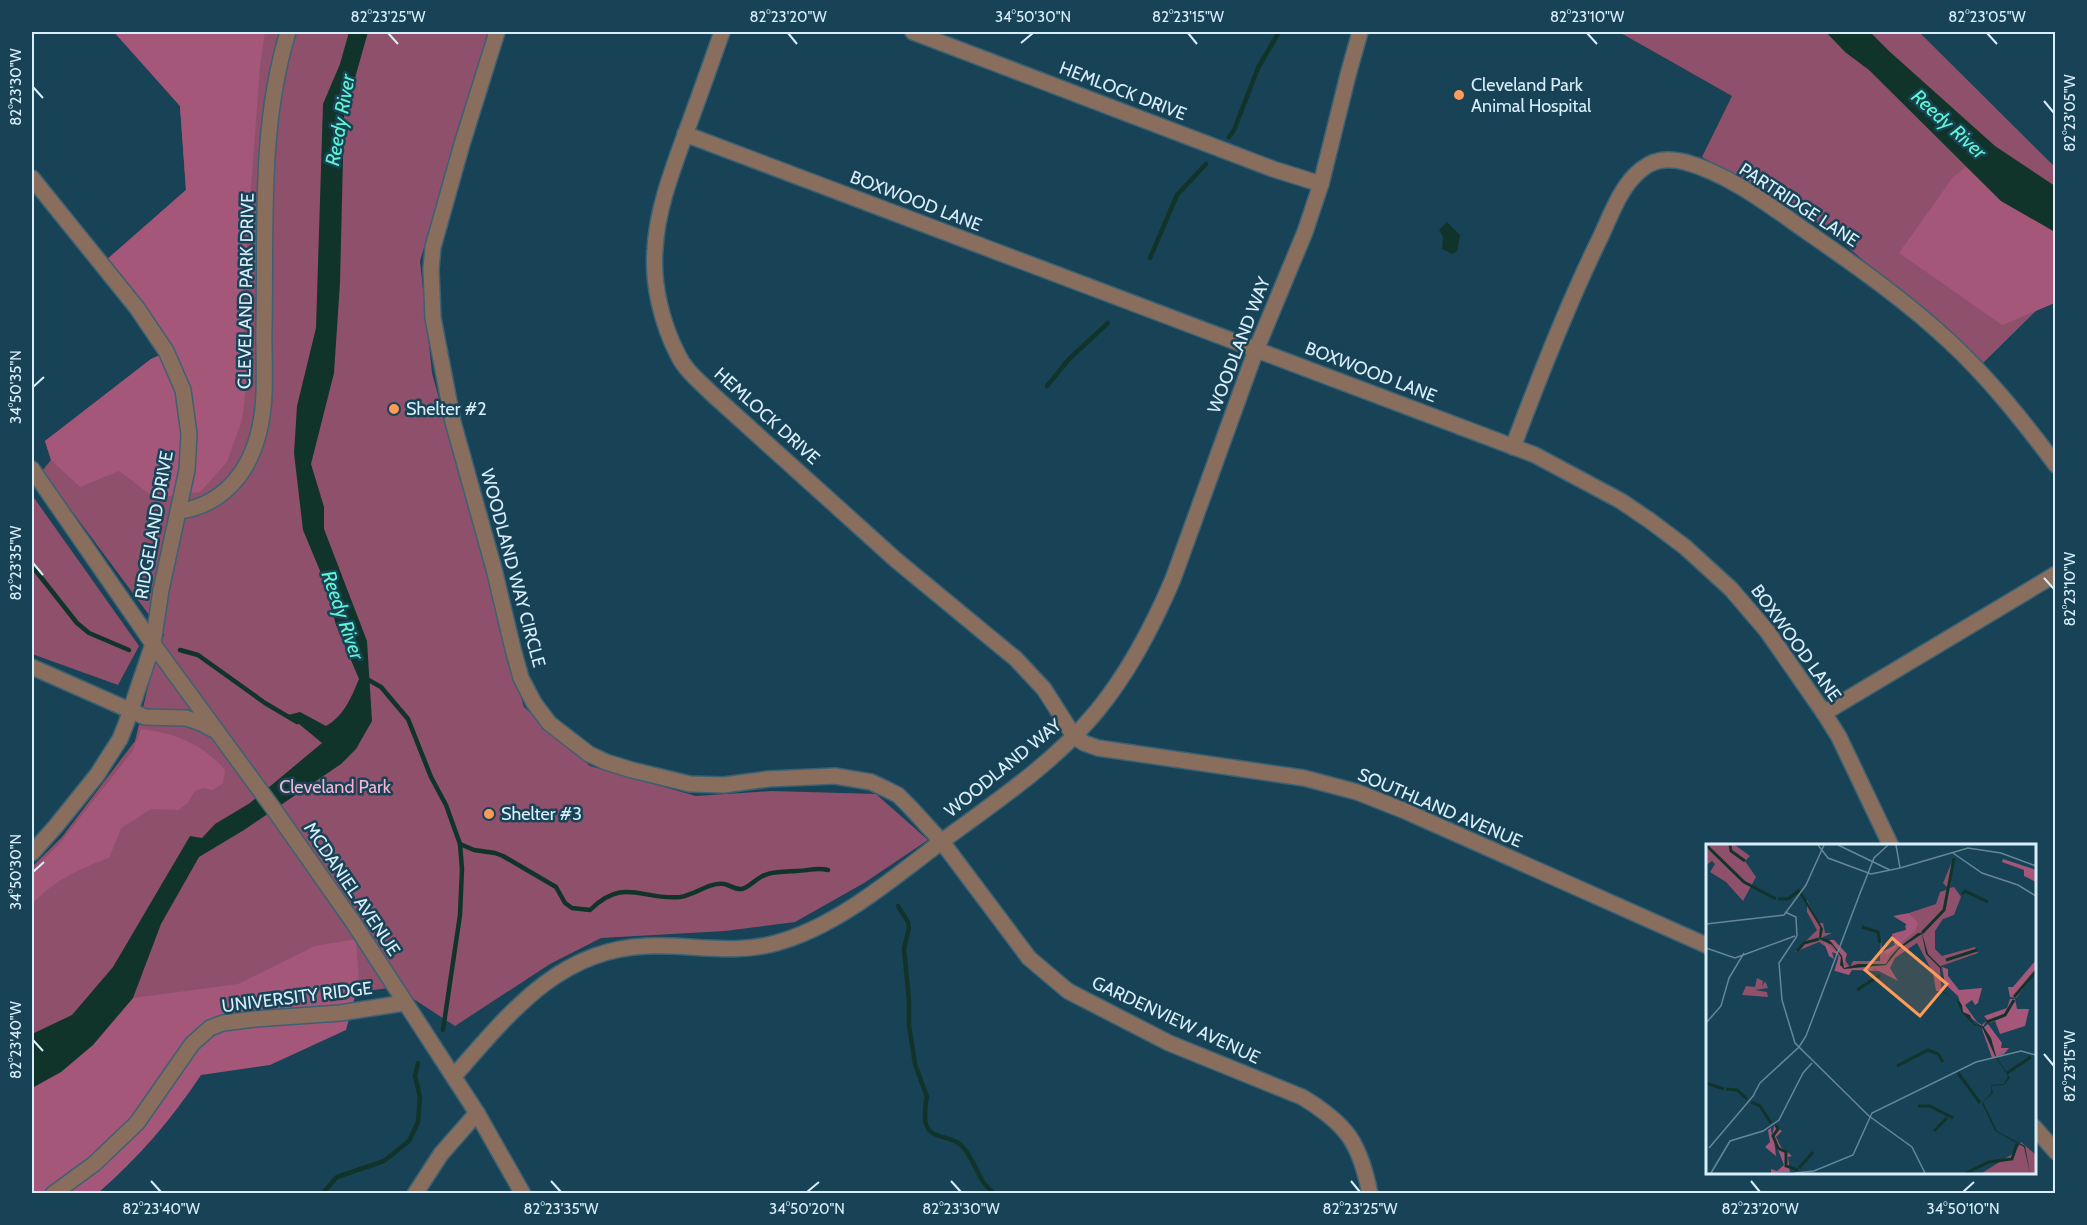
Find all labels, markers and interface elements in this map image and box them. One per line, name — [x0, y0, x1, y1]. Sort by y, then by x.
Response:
text: 82°23'25"W — [351, 8, 426, 26]
text: 82°23'20"W — [749, 8, 827, 26]
text: 34°50'30"N — [995, 8, 1071, 26]
text: 82°23'15"W — [1152, 8, 1225, 26]
text: 82°23'10"W — [1550, 8, 1625, 26]
text: 82°23'05"W — [1948, 8, 2027, 26]
text: 82°23'30"W — [7, 47, 25, 126]
street label: HEMLOCK DRIVE — [1056, 57, 1190, 125]
water label: Reedy River — [320, 72, 360, 168]
text: 82°23'05"W — [2061, 73, 2079, 152]
place label: Cleveland Park Animal Hospital — [1471, 74, 1592, 117]
water label: Reedy River — [1907, 84, 1992, 164]
marker: Cleveland Park Animal Hospital — [1452, 88, 1466, 102]
street label: PARTRIDGE LANE — [1735, 158, 1863, 252]
street label: BOXWOOD LANE — [847, 166, 985, 236]
street label: CLEVELAND PARK DRIVE — [233, 193, 259, 389]
street label: WOODLAND WAY — [1203, 273, 1275, 416]
street label: BOXWOOD LANE — [1302, 337, 1440, 407]
text: 34°50'35"N — [7, 350, 25, 424]
street label: HEMLOCK DRIVE — [710, 363, 824, 469]
place label: Shelter #2 — [406, 398, 487, 420]
marker: Shelter #2 — [387, 402, 401, 416]
street label: RIDGELAND DRIVE — [130, 449, 178, 601]
street label: WOODLAND WAY CIRCLE — [476, 466, 550, 670]
text: 82°23'35"W — [7, 525, 25, 601]
text: 82°23'10"W — [2061, 551, 2079, 626]
water label: Reedy River — [317, 567, 370, 663]
street label: BOXWOOD LANE — [1746, 580, 1846, 706]
street label: WOODLAND WAY — [940, 714, 1067, 822]
street label: SOUTHLAND AVENUE — [1354, 763, 1526, 853]
park label: Cleveland Park — [279, 776, 392, 798]
place label: Shelter #3 — [501, 803, 582, 825]
marker: Shelter #3 — [482, 807, 496, 821]
street label: MCDANIEL AVENUE — [299, 818, 405, 960]
text: 34°50'30"N — [7, 834, 25, 910]
inset map — [1706, 844, 2036, 1174]
street label: GARDENVIEW AVENUE — [1088, 971, 1264, 1069]
street label: UNIVERSITY RIDGE — [220, 977, 374, 1017]
text: 82°23'40"W — [7, 1000, 25, 1079]
text: 82°23'15"W — [2061, 1029, 2079, 1102]
text: 82°23'40"W — [122, 1200, 201, 1218]
text: 82°23'35"W — [523, 1200, 599, 1218]
text: 34°50'20"N — [769, 1200, 845, 1218]
text: 82°23'30"W — [922, 1200, 1001, 1218]
text: 82°23'25"W — [1323, 1200, 1398, 1218]
text: 82°23'20"W — [1721, 1200, 1799, 1218]
text: 34°50'10"N — [1927, 1200, 1999, 1218]

